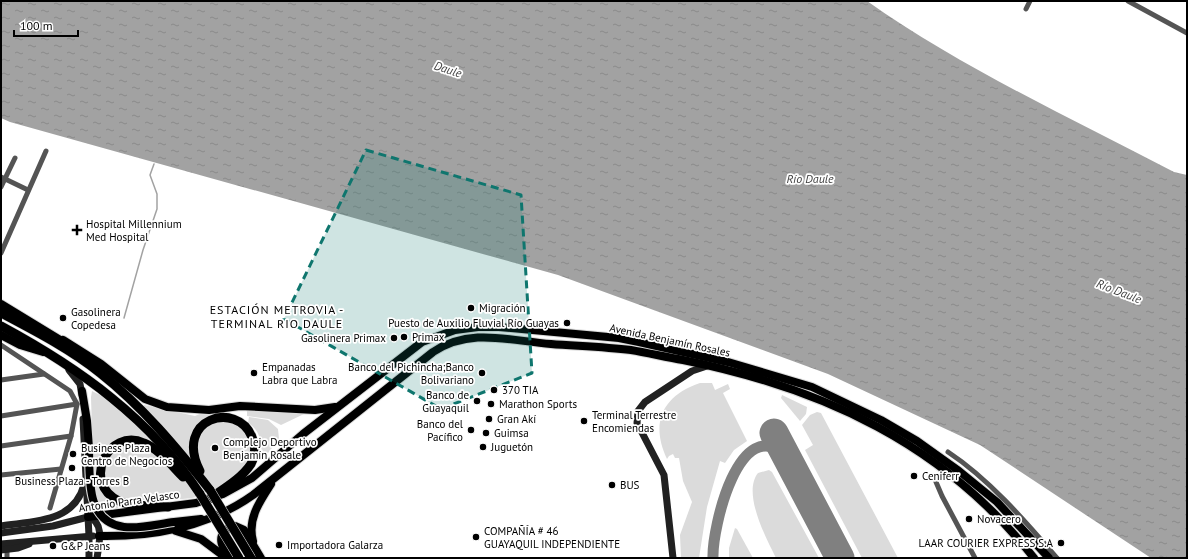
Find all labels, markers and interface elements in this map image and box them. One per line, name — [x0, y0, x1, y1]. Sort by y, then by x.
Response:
scale bar — [14, 12, 78, 38]
text: 100 m — [20, 18, 53, 33]
water label: Daule — [432, 58, 464, 81]
water label: Río Daule — [786, 171, 834, 186]
place label: Hospital Millennium Med Hospital — [86, 217, 182, 244]
marker: Hospital Millennium Med Hospital — [71, 224, 83, 236]
water label: Río Daule — [1094, 276, 1144, 307]
place label: Migración — [479, 301, 526, 315]
district label: ESTACIÓN METROVIA - TERMINAL RIO DAULE — [210, 302, 344, 331]
marker: Migración — [466, 303, 476, 313]
place label: Gasolinera Copedesa — [71, 305, 121, 332]
marker: Gasolinera Copedesa — [58, 313, 68, 323]
place label: Puesto de Auxilio Fluvial Río Guayas — [388, 316, 559, 330]
marker: Puesto de Auxilio Fluvial Río Guayas — [562, 318, 572, 328]
street label: Avenida Benjamín Rosales — [608, 320, 732, 360]
place label: Primax — [412, 330, 445, 344]
place label: Gasolinera Primax — [301, 331, 386, 345]
marker: Primax — [399, 332, 409, 342]
marker: Gasolinera Primax — [389, 333, 399, 343]
place label: Empanadas Labra que Labra — [262, 360, 337, 387]
place label: Banco del Pichincha;Banco Bolivariano — [348, 360, 474, 387]
marker: Empanadas Labra que Labra — [249, 368, 259, 378]
marker: Banco del Pichincha;Banco Bolivariano — [477, 368, 487, 378]
place label: 370 TIA — [502, 383, 539, 397]
marker: 370 TIA — [489, 385, 499, 395]
place label: Banco de Guayaquil — [422, 388, 470, 415]
marker: Banco de Guayaquil — [472, 396, 482, 406]
place label: Marathon Sports — [499, 397, 577, 411]
marker: Marathon Sports — [486, 399, 496, 409]
place label: Terminal Terrestre Encomiendas — [592, 408, 677, 435]
place label: Gran Akí — [497, 412, 536, 426]
marker: Gran Akí — [484, 414, 494, 424]
marker: Terminal Terrestre Encomiendas — [579, 416, 589, 426]
place label: Banco del Pacífico — [417, 417, 464, 444]
marker: Banco del Pacífico — [466, 425, 476, 435]
place label: Guimsa — [494, 426, 529, 440]
marker: Guimsa — [481, 428, 491, 438]
place label: Complejo Deportivo Benjamín Rosale — [223, 435, 317, 462]
place label: Juguetón — [490, 440, 533, 454]
place label: Business Plaza Centro de Negocios — [81, 441, 173, 468]
marker: Juguetón — [478, 442, 488, 452]
marker: Complejo Deportivo Benjamín Rosale — [210, 443, 220, 453]
marker: Business Plaza Centro de Negocios — [68, 449, 78, 459]
marker: Business Plaza - Torres B — [67, 463, 77, 473]
place label: Ceniferr — [922, 469, 959, 483]
marker: Ceniferr — [909, 471, 919, 481]
place label: Business Plaza - Torres B — [15, 474, 129, 488]
place label: BUS — [620, 478, 640, 492]
marker: BUS — [607, 480, 617, 490]
street label: Antonio Parra Velasco — [78, 487, 180, 515]
place label: Novacero — [977, 512, 1021, 526]
marker: Novacero — [964, 514, 974, 524]
place label: COMPAÑÍA # 46 GUAYAQUIL INDEPENDIENTE — [484, 524, 620, 551]
marker: COMPAÑÍA # 46 GUAYAQUIL INDEPENDIENTE — [471, 532, 481, 542]
place label: LAAR COURIER EXPRESS S.A — [919, 536, 1054, 550]
place label: Importadora Galarza — [287, 538, 383, 552]
marker: LAAR COURIER EXPRESS S.A — [1056, 538, 1066, 548]
place label: G&P Jeans — [61, 539, 111, 553]
marker: Importadora Galarza — [274, 540, 284, 550]
marker: G&P Jeans — [48, 541, 58, 551]

